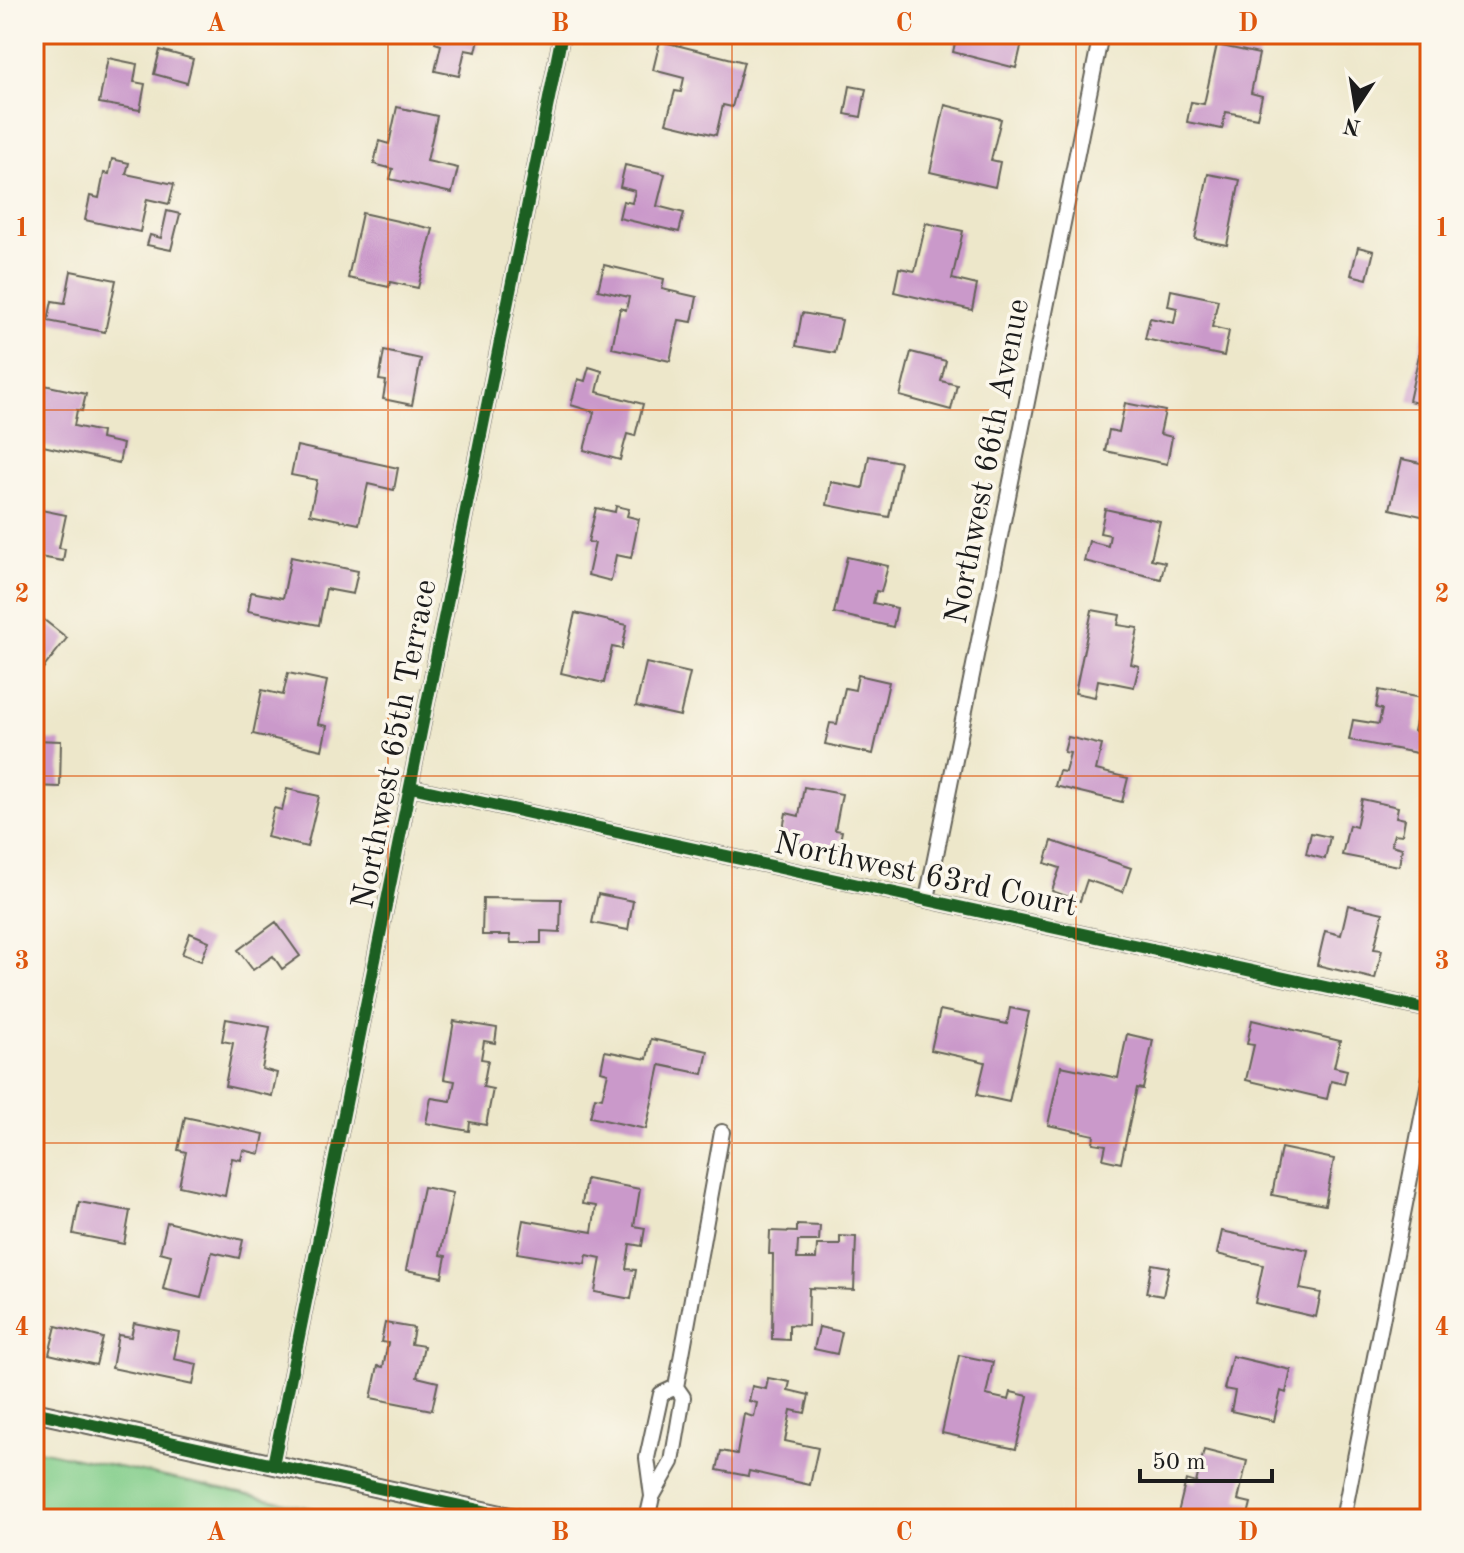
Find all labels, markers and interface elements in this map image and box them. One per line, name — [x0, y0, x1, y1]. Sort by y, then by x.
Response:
text: A — [206, 11, 226, 37]
text: B — [551, 11, 569, 37]
text: C — [895, 11, 913, 37]
text: D — [1238, 11, 1258, 37]
north arrow — [1316, 68, 1396, 148]
text: N — [1342, 113, 1363, 138]
text: 1 — [14, 216, 30, 242]
text: 1 — [1434, 216, 1450, 242]
street label: Northwest 66th Avenue — [942, 296, 1036, 627]
street label: Northwest 65th Terrace — [348, 577, 444, 912]
text: 2 — [14, 582, 30, 608]
text: 2 — [1434, 582, 1450, 608]
street label: Northwest 63rd Court — [771, 828, 1080, 924]
text: 3 — [14, 949, 30, 975]
text: 3 — [1434, 949, 1450, 975]
text: 4 — [14, 1315, 30, 1341]
text: 4 — [1434, 1315, 1450, 1341]
scale bar — [1140, 1433, 1272, 1483]
text: 50 m — [1152, 1451, 1206, 1475]
text: A — [206, 1520, 226, 1546]
text: B — [551, 1520, 569, 1546]
text: C — [895, 1520, 913, 1546]
text: D — [1238, 1520, 1258, 1546]

